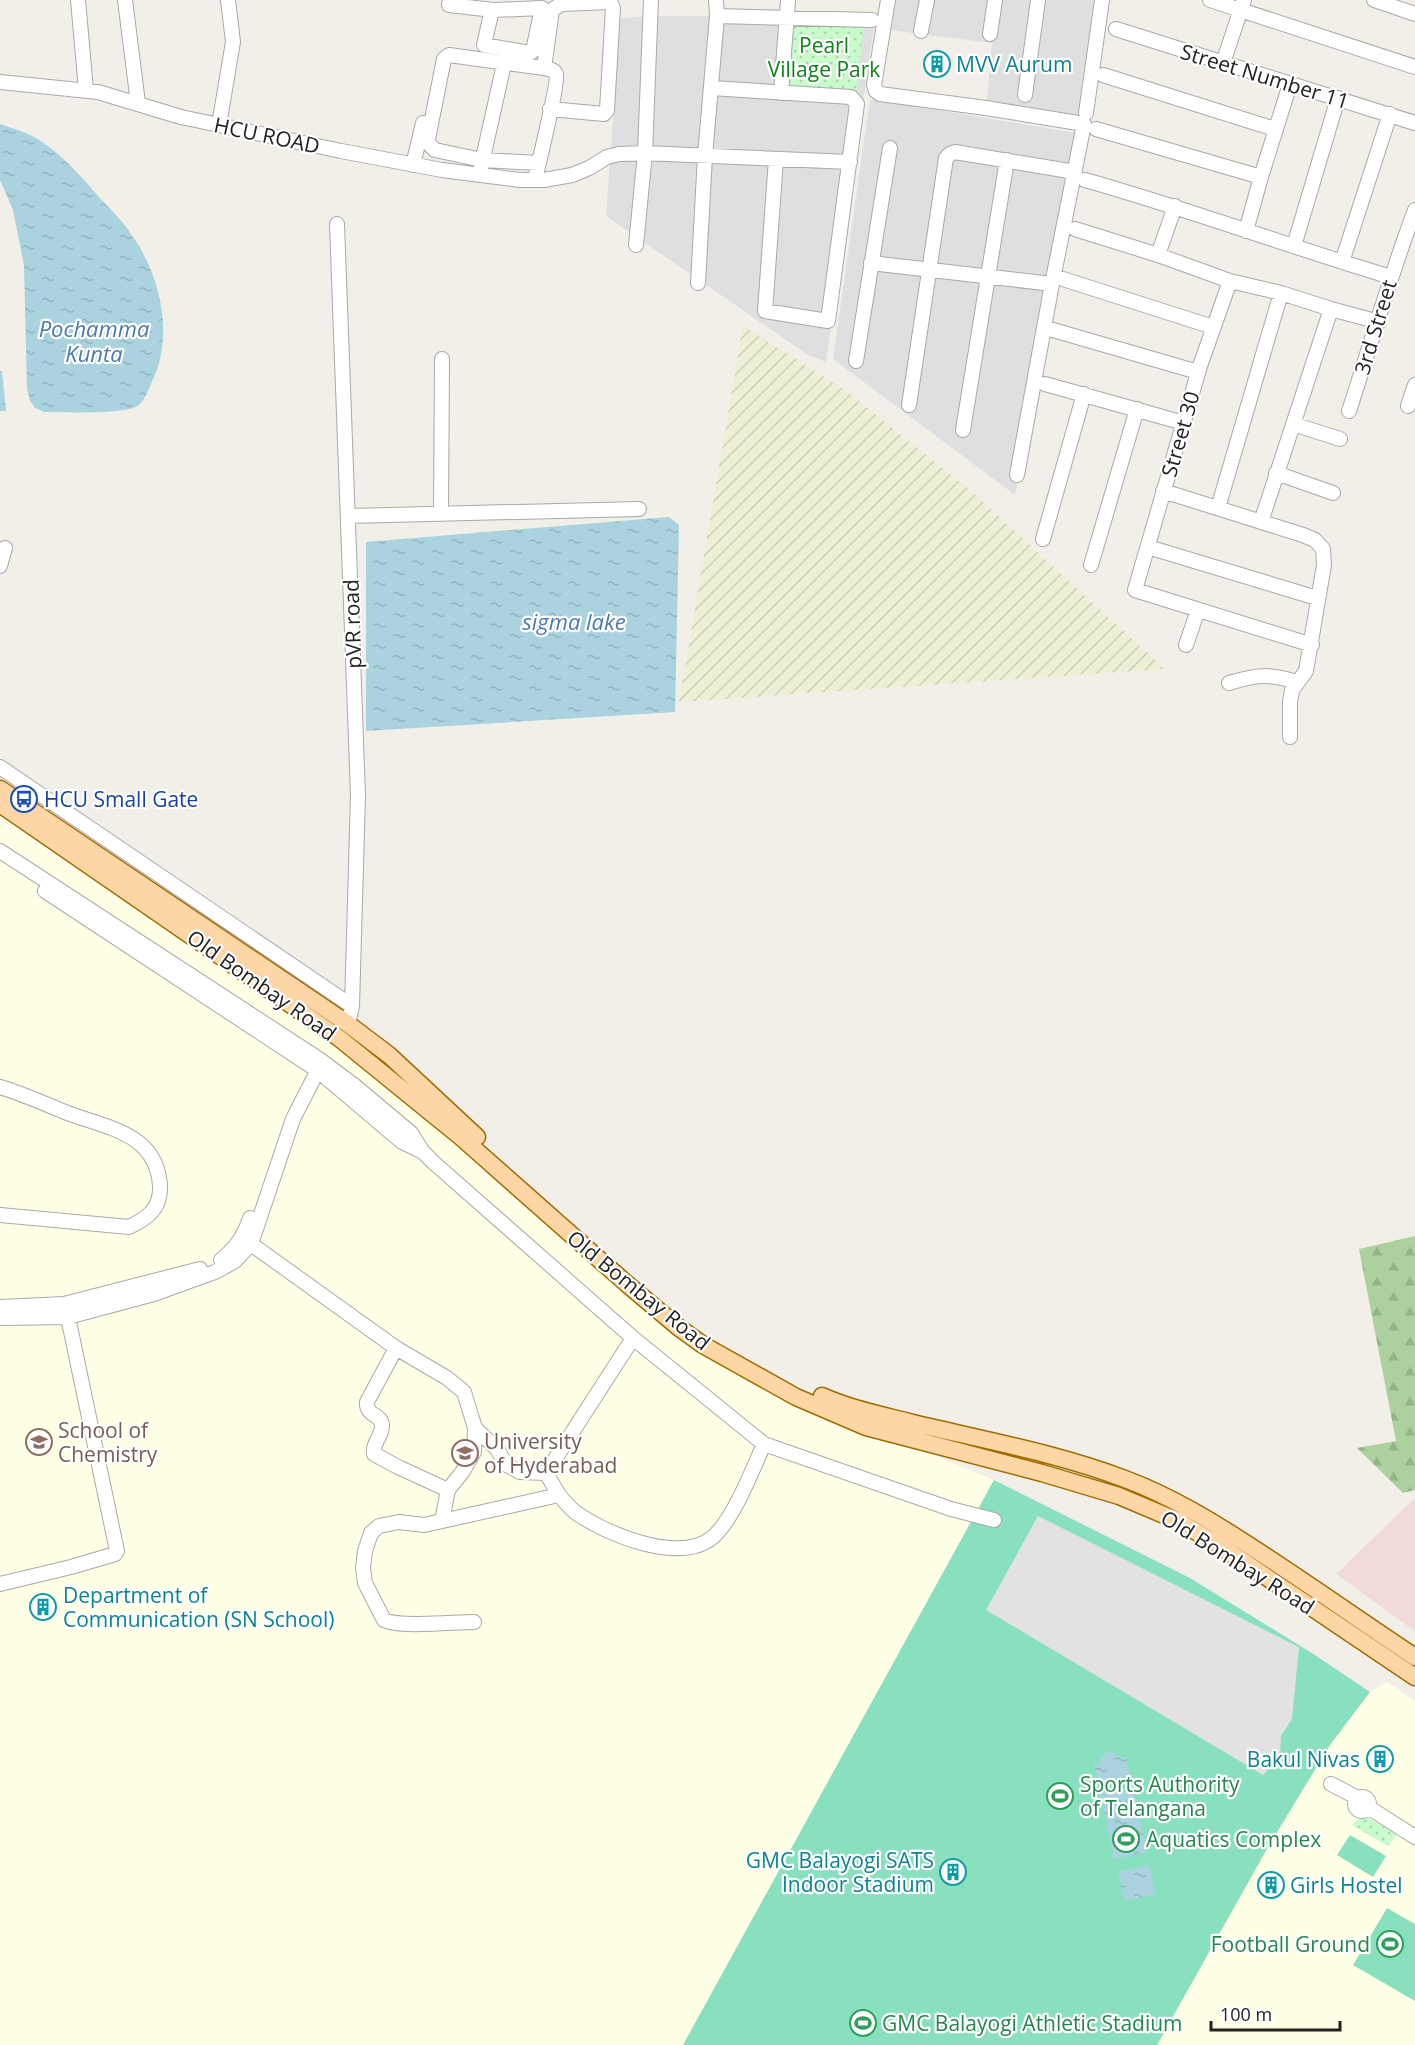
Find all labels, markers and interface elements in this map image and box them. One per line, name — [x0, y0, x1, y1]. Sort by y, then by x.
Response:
park label: Pearl Village Park — [768, 31, 880, 83]
street label: Street Number 11 — [1177, 37, 1353, 115]
building icon: MVV Aurum — [922, 49, 952, 79]
place label: MVV Aurum — [956, 50, 1072, 78]
street label: HCU ROAD — [212, 110, 322, 160]
street label: 3rd Street — [1347, 276, 1403, 378]
water label: Pochamma Kunta — [39, 313, 149, 368]
street label: Street 30 — [1154, 388, 1206, 480]
street label: pVR road — [336, 579, 368, 669]
water label: sigma lake — [522, 606, 626, 636]
bus stop icon: HCU Small Gate — [9, 784, 39, 814]
place label: HCU Small Gate — [44, 785, 198, 813]
street label: Old Bombay Road — [182, 923, 342, 1047]
street label: Old Bombay Road — [562, 1224, 716, 1356]
place label: School of Chemistry — [58, 1416, 158, 1468]
school or university icon: School of Chemistry — [24, 1427, 54, 1457]
place label: University of Hyderabad — [484, 1427, 617, 1479]
school or university icon: University of Hyderabad — [450, 1438, 480, 1468]
street label: Old Bombay Road — [1156, 1503, 1320, 1621]
place label: Department of Communication (SN School) — [63, 1581, 334, 1633]
building icon: Department of Communication (SN School) — [28, 1592, 58, 1622]
building icon: Bakul Nivas — [1365, 1744, 1395, 1774]
place label: Bakul Nivas — [1247, 1745, 1360, 1773]
place label: Sports Authority of Telangana — [1080, 1770, 1240, 1822]
sports icon: Sports Authority of Telangana — [1045, 1781, 1075, 1811]
sports icon: Aquatics Complex — [1111, 1824, 1141, 1854]
place label: Aquatics Complex — [1146, 1825, 1321, 1853]
place label: GMC Balayogi SATS Indoor Stadium — [746, 1846, 934, 1898]
building icon: GMC Balayogi SATS Indoor Stadium — [938, 1857, 968, 1887]
building icon: Girls Hostel — [1256, 1870, 1286, 1900]
place label: Girls Hostel — [1290, 1871, 1403, 1899]
sports icon: Football Ground — [1375, 1929, 1405, 1959]
place label: Football Ground — [1211, 1930, 1370, 1958]
scale bar — [1211, 1994, 1340, 2032]
text: 100 m — [1220, 2002, 1272, 2026]
sports icon: GMC Balayogi Athletic Stadium — [848, 2008, 878, 2038]
place label: GMC Balayogi Athletic Stadium — [882, 2009, 1183, 2037]

